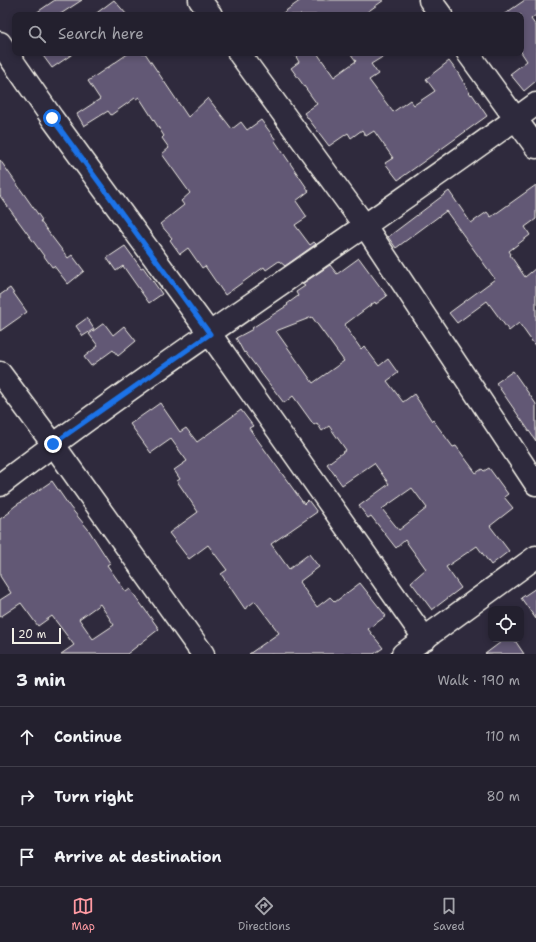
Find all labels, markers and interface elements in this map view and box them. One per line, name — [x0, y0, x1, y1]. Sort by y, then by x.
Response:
search box — [12, 12, 524, 56]
icon: search — [26, 23, 48, 45]
text: Search here — [58, 24, 144, 44]
route start — [43, 109, 61, 127]
route end — [44, 435, 62, 453]
map controls — [488, 606, 524, 642]
button: locate — [488, 606, 524, 642]
scale bar — [12, 626, 61, 645]
text: 20 m — [18, 627, 46, 642]
text: 3 min — [16, 669, 66, 691]
text: Walk · 190 m — [438, 672, 520, 689]
icon: ahead — [16, 726, 38, 748]
text: Continue — [54, 727, 122, 747]
text: 110 m — [485, 728, 520, 745]
icon: right — [16, 786, 38, 808]
text: Turn right — [54, 787, 134, 807]
text: 80 m — [486, 788, 520, 805]
icon: arrive — [16, 846, 38, 868]
text: Arrive at destination — [54, 847, 222, 867]
tab: Map — [71, 895, 95, 934]
tab: Directions — [238, 895, 290, 934]
tab: Saved — [433, 895, 465, 934]

